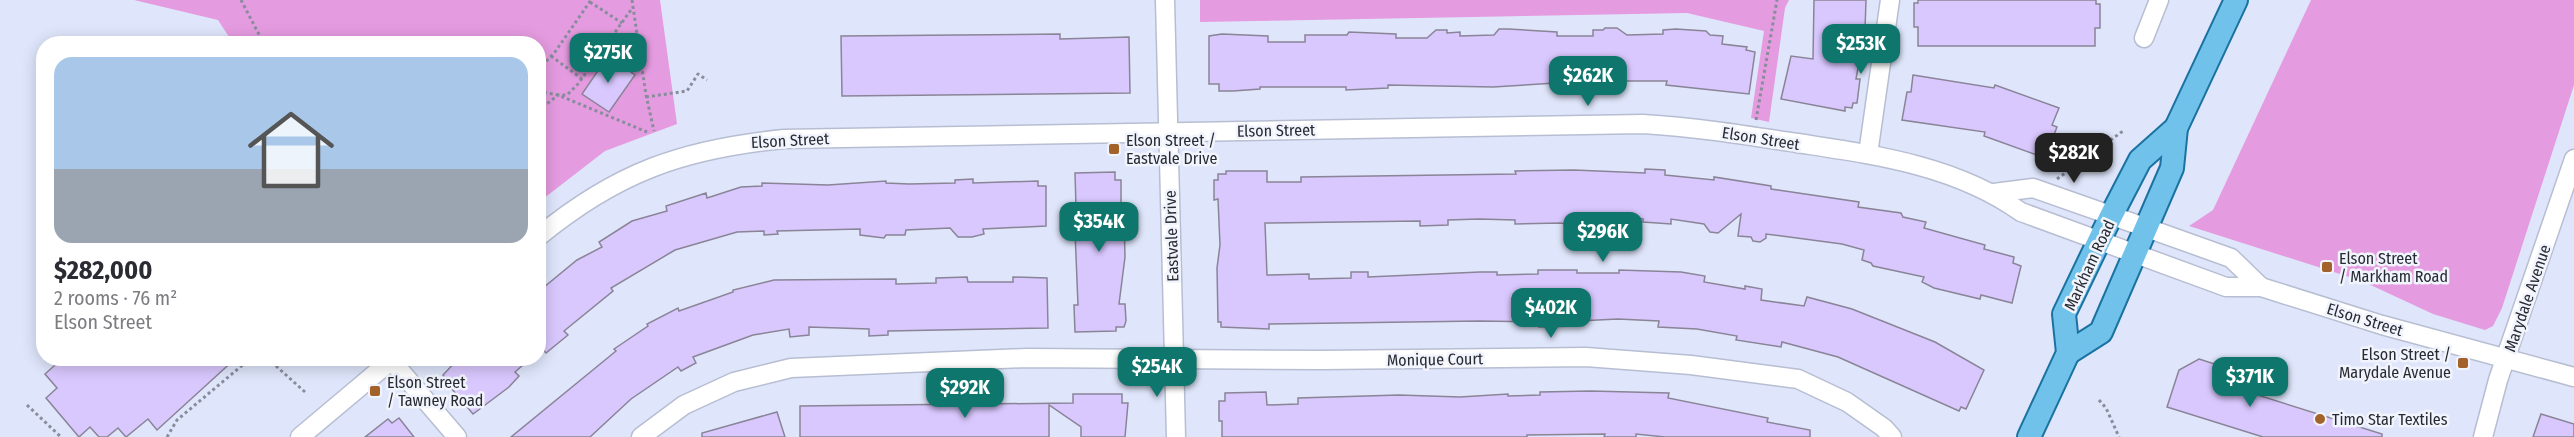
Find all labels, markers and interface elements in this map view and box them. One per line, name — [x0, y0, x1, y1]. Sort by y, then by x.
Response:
pin: $253K — [1819, 24, 1903, 75]
text: $253K — [1836, 31, 1886, 55]
pin: $275K — [566, 33, 650, 84]
text: $275K — [584, 40, 632, 64]
pin: $262K — [1546, 56, 1630, 107]
text: $262K — [1563, 63, 1613, 87]
icon: home — [237, 96, 345, 204]
street label: Elson Street — [1237, 120, 1316, 141]
street label: Elson Street — [1721, 123, 1802, 154]
street label: Elson Street — [750, 129, 830, 152]
place label: Elson Street / Eastvale Drive — [1126, 131, 1217, 168]
pin: $282K — [2032, 133, 2116, 184]
text: $282K — [2049, 140, 2099, 164]
marker: Elson Street / Eastvale Drive — [1107, 142, 1121, 156]
street label: Eastvale Drive — [1160, 190, 1183, 282]
pin: $354K — [1057, 202, 1141, 253]
text: $354K — [1073, 209, 1125, 233]
pin: $296K — [1561, 212, 1645, 263]
street label: Markham Road — [2060, 217, 2119, 314]
text: $296K — [1577, 219, 1629, 243]
street label: Marydale Avenue — [2500, 242, 2555, 354]
place label: Elson Street / Markham Road — [2339, 249, 2448, 286]
text: $282,000 — [54, 255, 152, 286]
marker: Elson Street / Markham Road — [2320, 260, 2334, 274]
text: 2 rooms · 76 m² — [54, 286, 177, 310]
pin: $402K — [1509, 288, 1593, 339]
text: $402K — [1525, 295, 1577, 319]
street label: Elson Street — [2325, 299, 2406, 340]
text: Elson Street — [54, 310, 152, 334]
place label: Elson Street / Marydale Avenue — [2339, 345, 2451, 382]
pin: $254K — [1115, 347, 1199, 398]
street label: Monique Court — [1387, 349, 1484, 370]
text: $254K — [1132, 354, 1182, 378]
marker: Elson Street / Marydale Avenue — [2456, 356, 2470, 370]
pin: $371K — [2208, 357, 2292, 408]
text: $371K — [2226, 364, 2274, 388]
pin: $292K — [923, 368, 1007, 419]
place label: Elson Street / Tawney Road — [387, 373, 483, 410]
text: $292K — [940, 375, 990, 399]
marker: Elson Street / Tawney Road — [368, 384, 382, 398]
place label: Timo Star Textiles — [2332, 410, 2448, 429]
marker: Timo Star Textiles — [2313, 412, 2327, 426]

